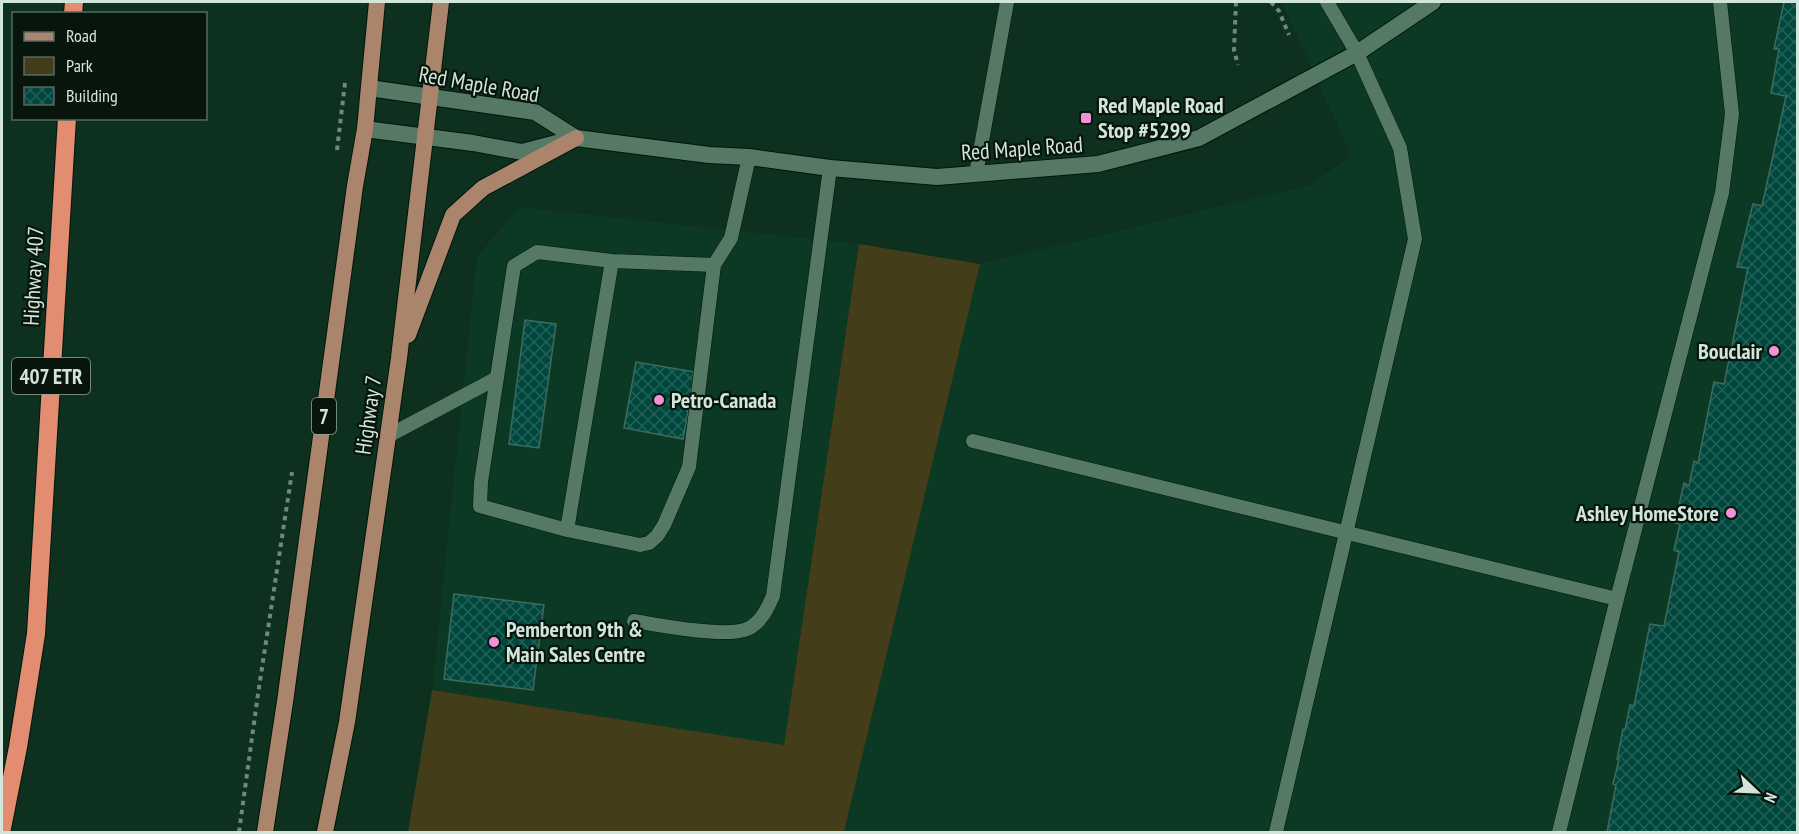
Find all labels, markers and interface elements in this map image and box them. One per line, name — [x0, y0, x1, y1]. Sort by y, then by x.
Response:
legend — [12, 12, 207, 120]
text: Road — [66, 24, 97, 47]
text: Park — [66, 54, 93, 77]
street label: Red Maple Road — [417, 60, 541, 108]
text: Building — [66, 84, 118, 107]
place label: Red Maple Road Stop #5299 — [1098, 91, 1224, 144]
marker: Red Maple Road Stop #5299 — [1079, 111, 1093, 125]
street label: Red Maple Road — [960, 130, 1084, 166]
street label: Highway 407 — [16, 226, 50, 326]
place label: Bouclair — [1698, 337, 1763, 365]
marker: Bouclair — [1767, 344, 1781, 358]
road number: 407 ETR — [12, 358, 90, 394]
street label: Highway 7 — [349, 374, 387, 456]
place label: Petro-Canada — [671, 386, 776, 414]
marker: Petro-Canada — [652, 393, 666, 407]
road number: 7 — [312, 398, 336, 434]
place label: Ashley HomeStore — [1575, 499, 1719, 527]
marker: Ashley HomeStore — [1724, 506, 1738, 520]
place label: Pemberton 9th & Main Sales Centre — [506, 615, 645, 668]
marker: Pemberton 9th & Main Sales Centre — [487, 635, 501, 649]
north arrow — [1727, 762, 1787, 822]
text: N — [1760, 790, 1782, 806]

